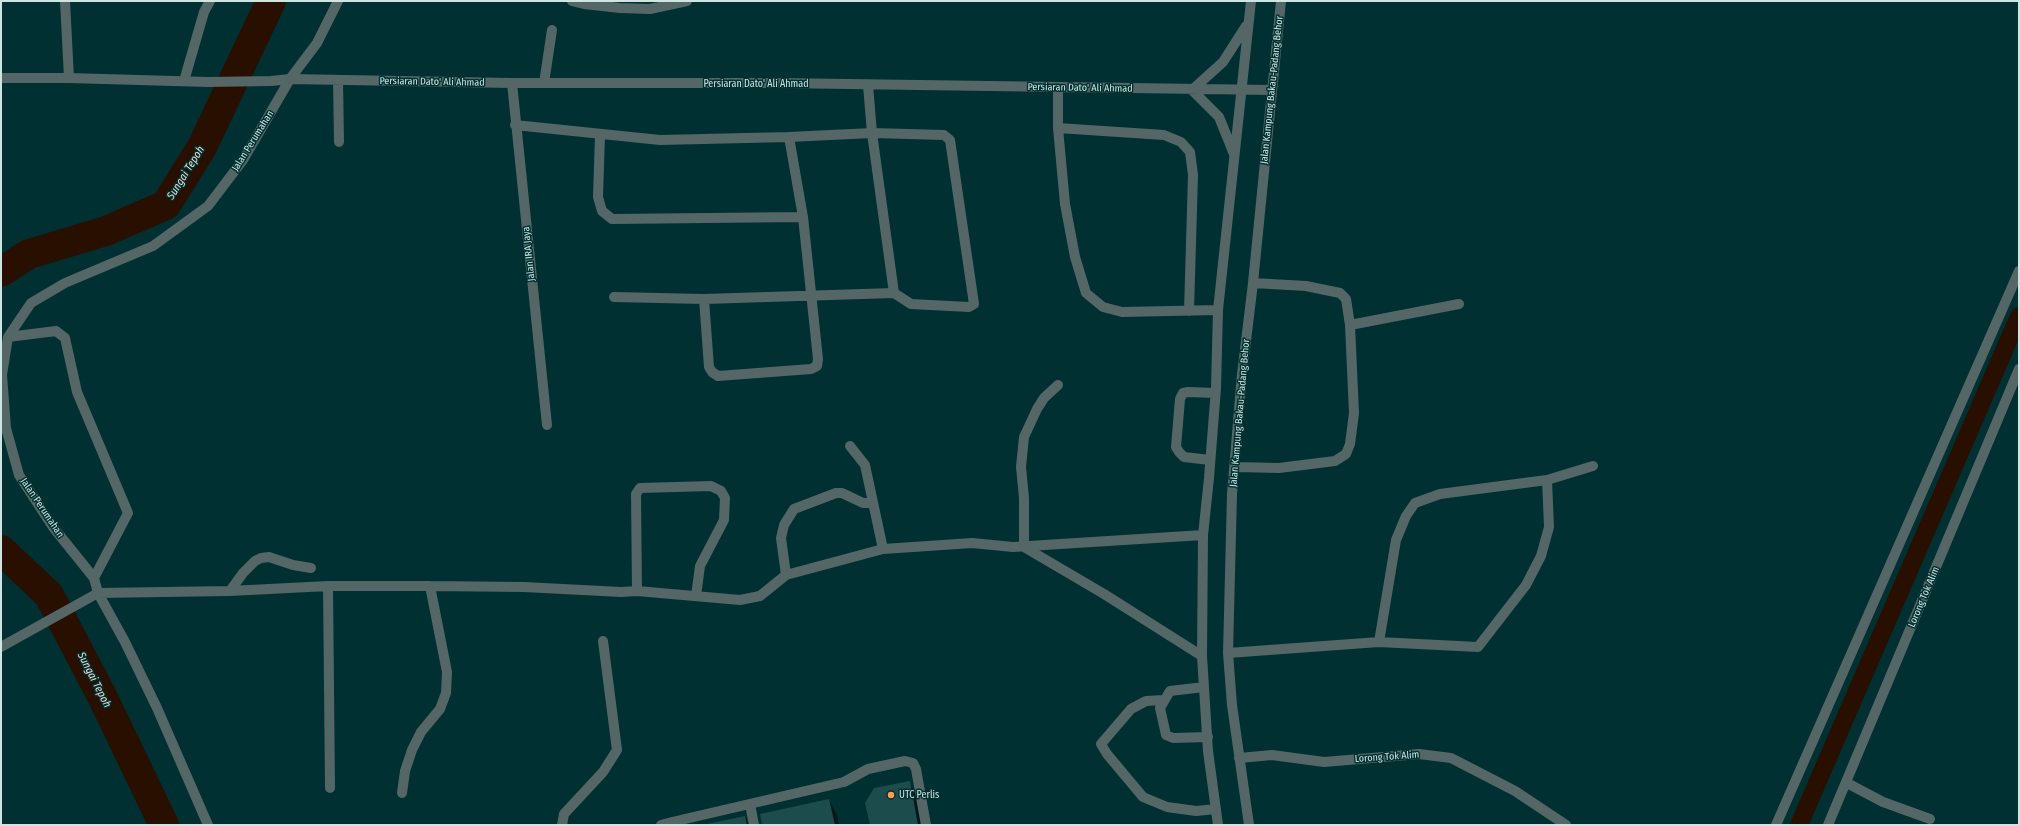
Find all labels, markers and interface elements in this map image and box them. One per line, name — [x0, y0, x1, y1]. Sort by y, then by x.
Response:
street label: Jalan Kampung Bakau-Padang Behor — [1258, 15, 1286, 165]
street label: Persiaran Dato' Ali Ahmad — [379, 75, 485, 89]
street label: Persiaran Dato' Ali Ahmad — [703, 78, 809, 90]
street label: Persiaran Dato' Ali Ahmad — [1027, 81, 1133, 95]
street label: Jalan Perumahan — [230, 108, 276, 174]
water label: Sungai Tepoh — [164, 144, 208, 202]
street label: Jalan IRA Jaya — [520, 226, 538, 282]
street label: Jalan Kampung Bakau-Padang Behor — [1228, 338, 1252, 488]
street label: Jalan Perumahan — [18, 476, 66, 540]
street label: Lorong Tok Alim — [1906, 565, 1942, 629]
water label: Sungai Tepoh — [74, 650, 114, 710]
street label: Lorong Tok Alim — [1354, 749, 1420, 765]
place label: UTC Perlis — [899, 789, 939, 801]
marker: UTC Perlis — [886, 790, 896, 800]

